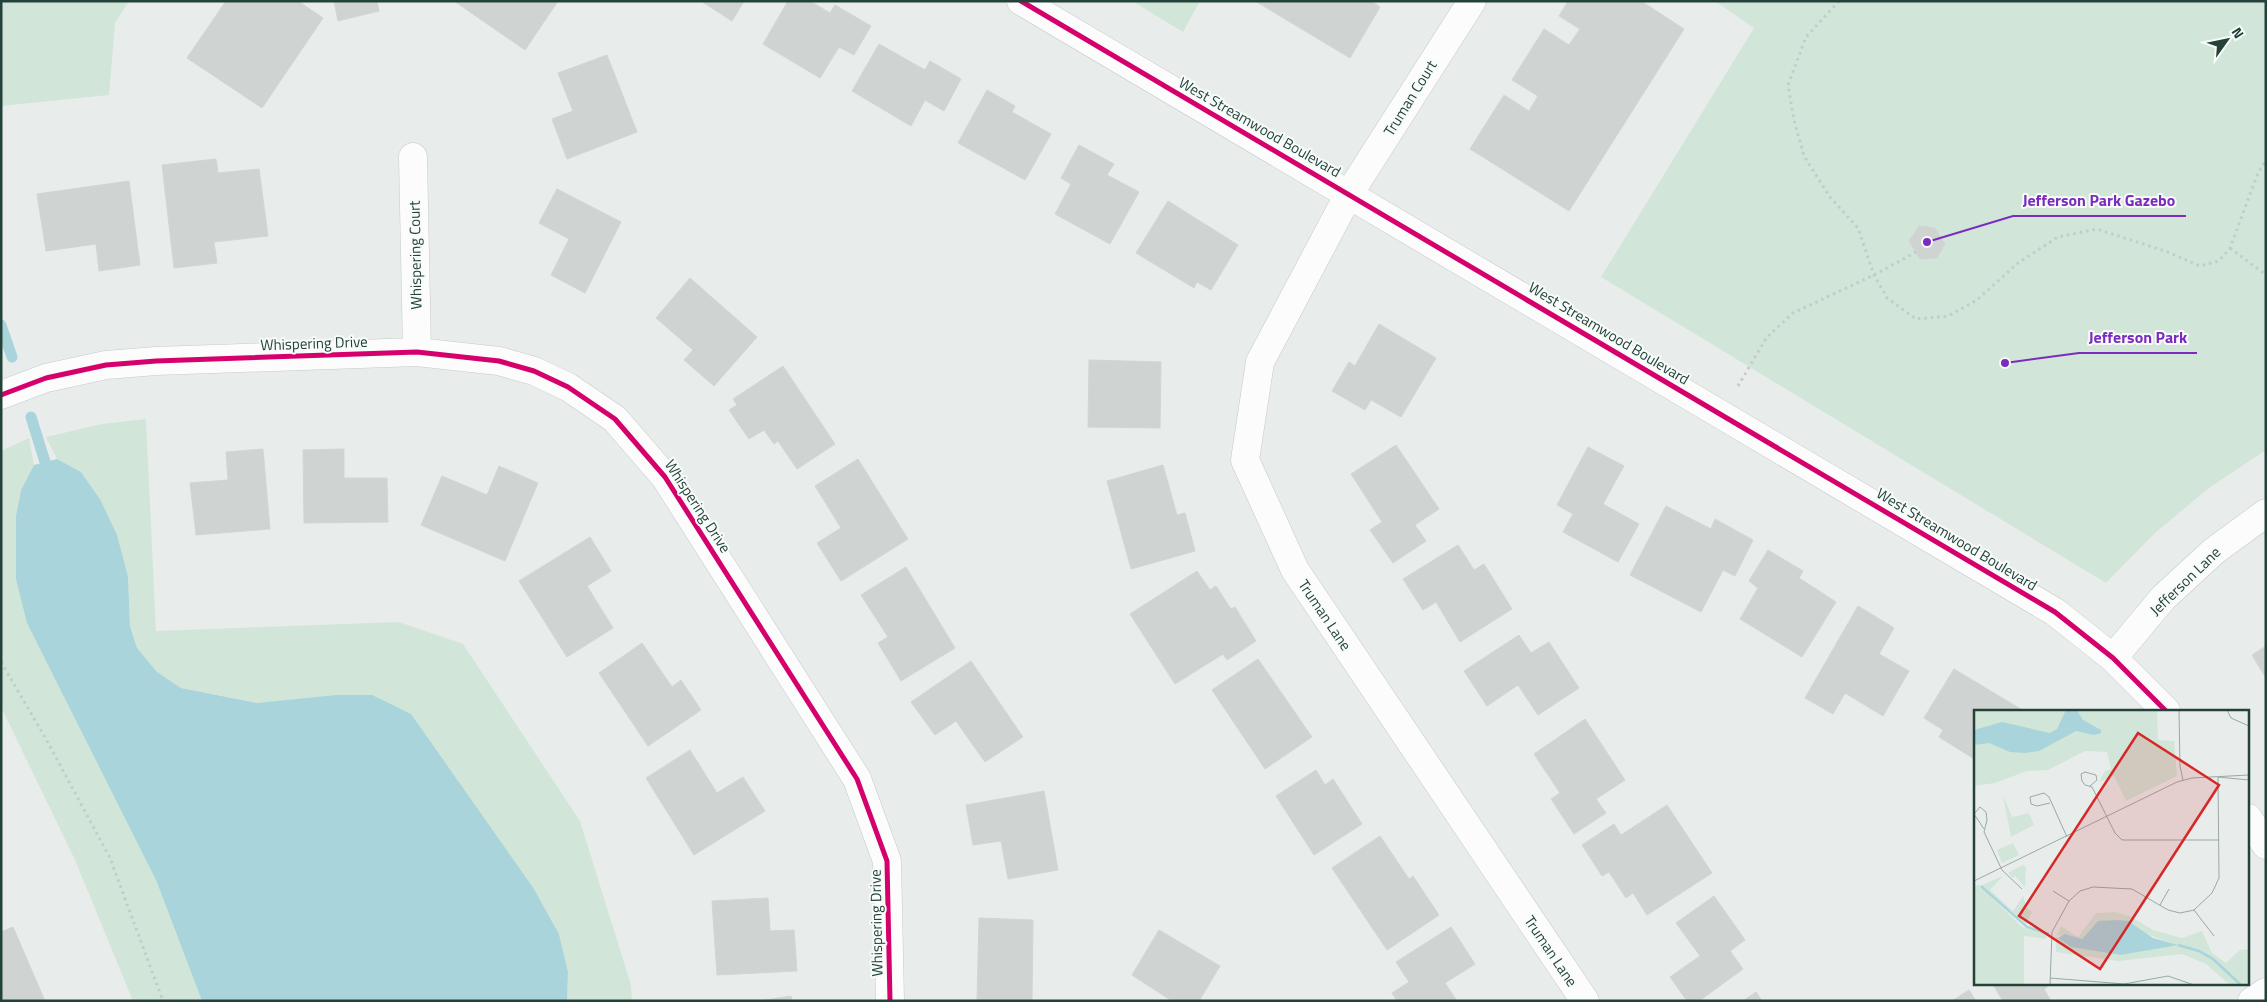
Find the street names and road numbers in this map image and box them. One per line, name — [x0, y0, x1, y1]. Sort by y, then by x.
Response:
street label: Truman Court — [1378, 55, 1443, 140]
street label: West Streamwood Boulevard — [1175, 71, 1345, 183]
street label: Whispering Court — [403, 200, 427, 310]
street label: West Streamwood Boulevard — [1524, 276, 1694, 390]
street label: Whispering Drive — [260, 330, 368, 356]
street label: Whispering Drive — [659, 455, 737, 557]
street label: West Streamwood Boulevard — [1872, 482, 2042, 596]
street label: Jefferson Lane — [2144, 541, 2226, 621]
street label: Truman Lane — [1293, 575, 1357, 655]
street label: Whispering Drive — [864, 869, 888, 977]
street label: Truman Lane — [1519, 911, 1583, 991]

